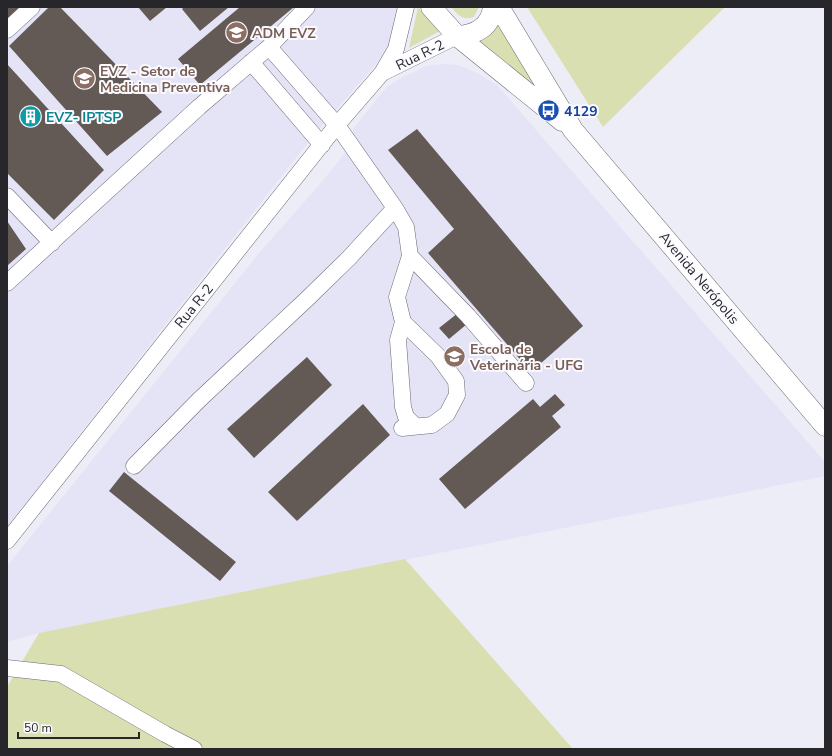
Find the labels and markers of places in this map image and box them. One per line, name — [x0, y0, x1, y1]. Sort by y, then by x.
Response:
school or university icon: ADM EVZ — [223, 20, 249, 46]
place label: ADM EVZ — [252, 24, 316, 43]
place label: EVZ - Setor de Medicina Preventiva — [100, 62, 230, 97]
school or university icon: EVZ - Setor de Medicina Preventiva — [71, 66, 97, 92]
bus stop icon: 4129 — [536, 98, 562, 124]
place label: 4129 — [564, 102, 598, 121]
building icon: EVZ- IPTSP — [18, 104, 44, 130]
place label: EVZ- IPTSP — [46, 108, 122, 127]
place label: Escola de Veterinária - UFG — [469, 340, 583, 375]
school or university icon: Escola de Veterinária - UFG — [441, 344, 467, 370]

